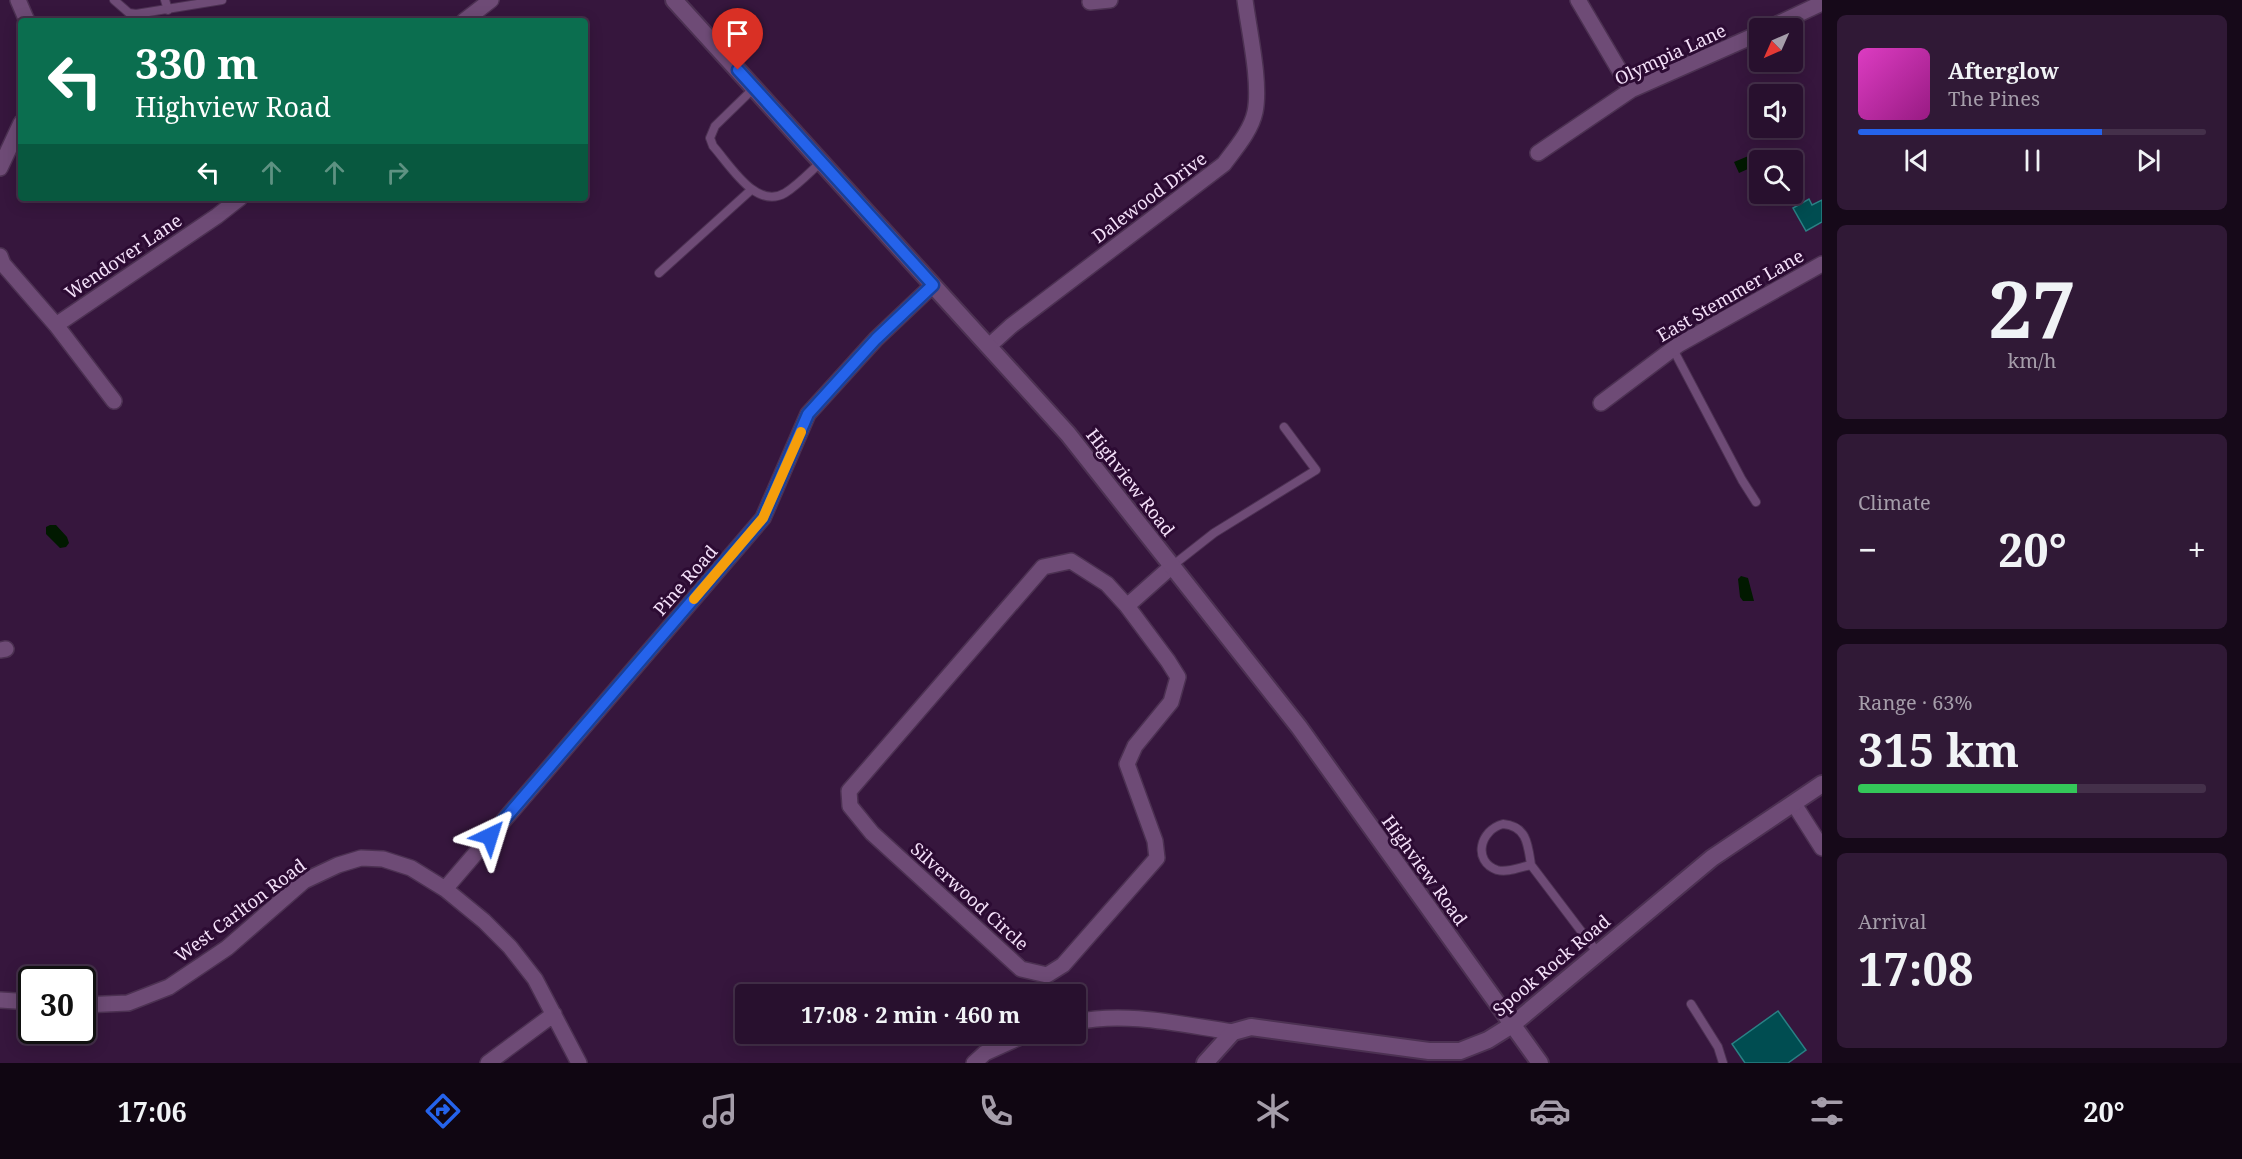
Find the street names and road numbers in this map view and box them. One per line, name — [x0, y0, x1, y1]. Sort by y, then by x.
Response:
street label: Olympia Lane — [1610, 18, 1730, 90]
street label: Dalewood Drive — [1087, 146, 1211, 248]
street label: Wendover Lane — [60, 208, 186, 304]
street label: East Stemmer Lane — [1652, 243, 1808, 347]
street label: Highview Road — [1081, 423, 1181, 541]
street label: Pine Road — [648, 540, 722, 620]
street label: Highview Road — [1377, 810, 1473, 930]
street label: Silverwood Circle — [906, 837, 1034, 955]
street label: West Carlton Road — [170, 853, 310, 967]
street label: Spook Rock Road — [1487, 909, 1615, 1021]

